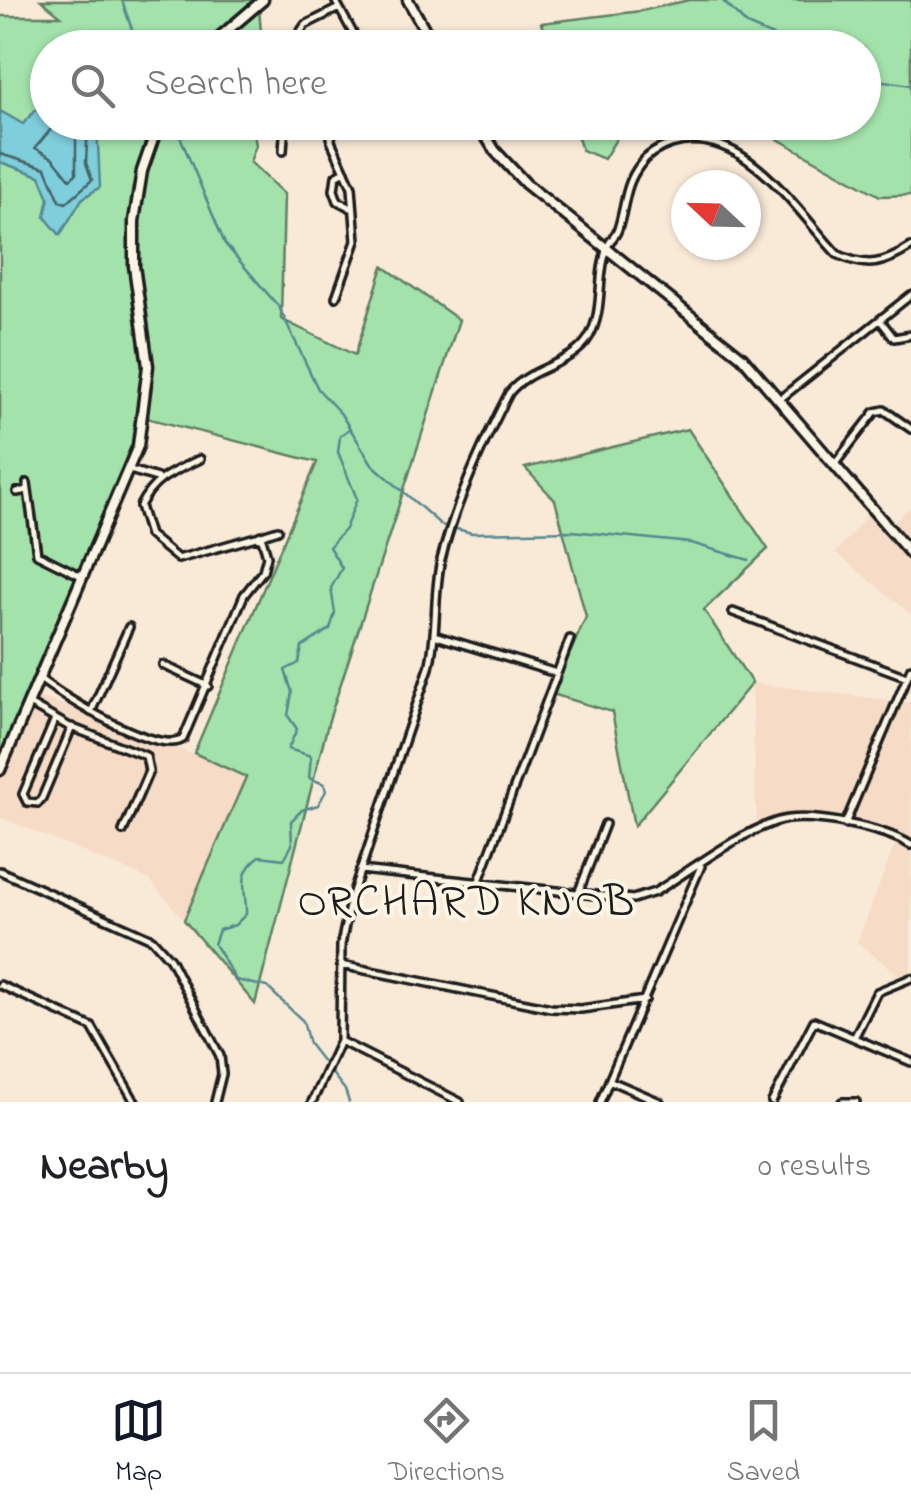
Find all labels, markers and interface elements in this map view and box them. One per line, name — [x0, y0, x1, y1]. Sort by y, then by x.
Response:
search box — [30, 30, 881, 140]
text: Search here — [145, 57, 327, 113]
icon: search — [65, 58, 120, 113]
north arrow — [671, 170, 761, 260]
district label: ORCHARD KNOB — [298, 871, 636, 937]
text: Nearby — [40, 1137, 168, 1198]
text: 0 results — [758, 1144, 871, 1191]
tab: Map — [111, 1393, 166, 1494]
tab: Directions — [388, 1393, 505, 1494]
tab: Saved — [727, 1393, 800, 1494]

